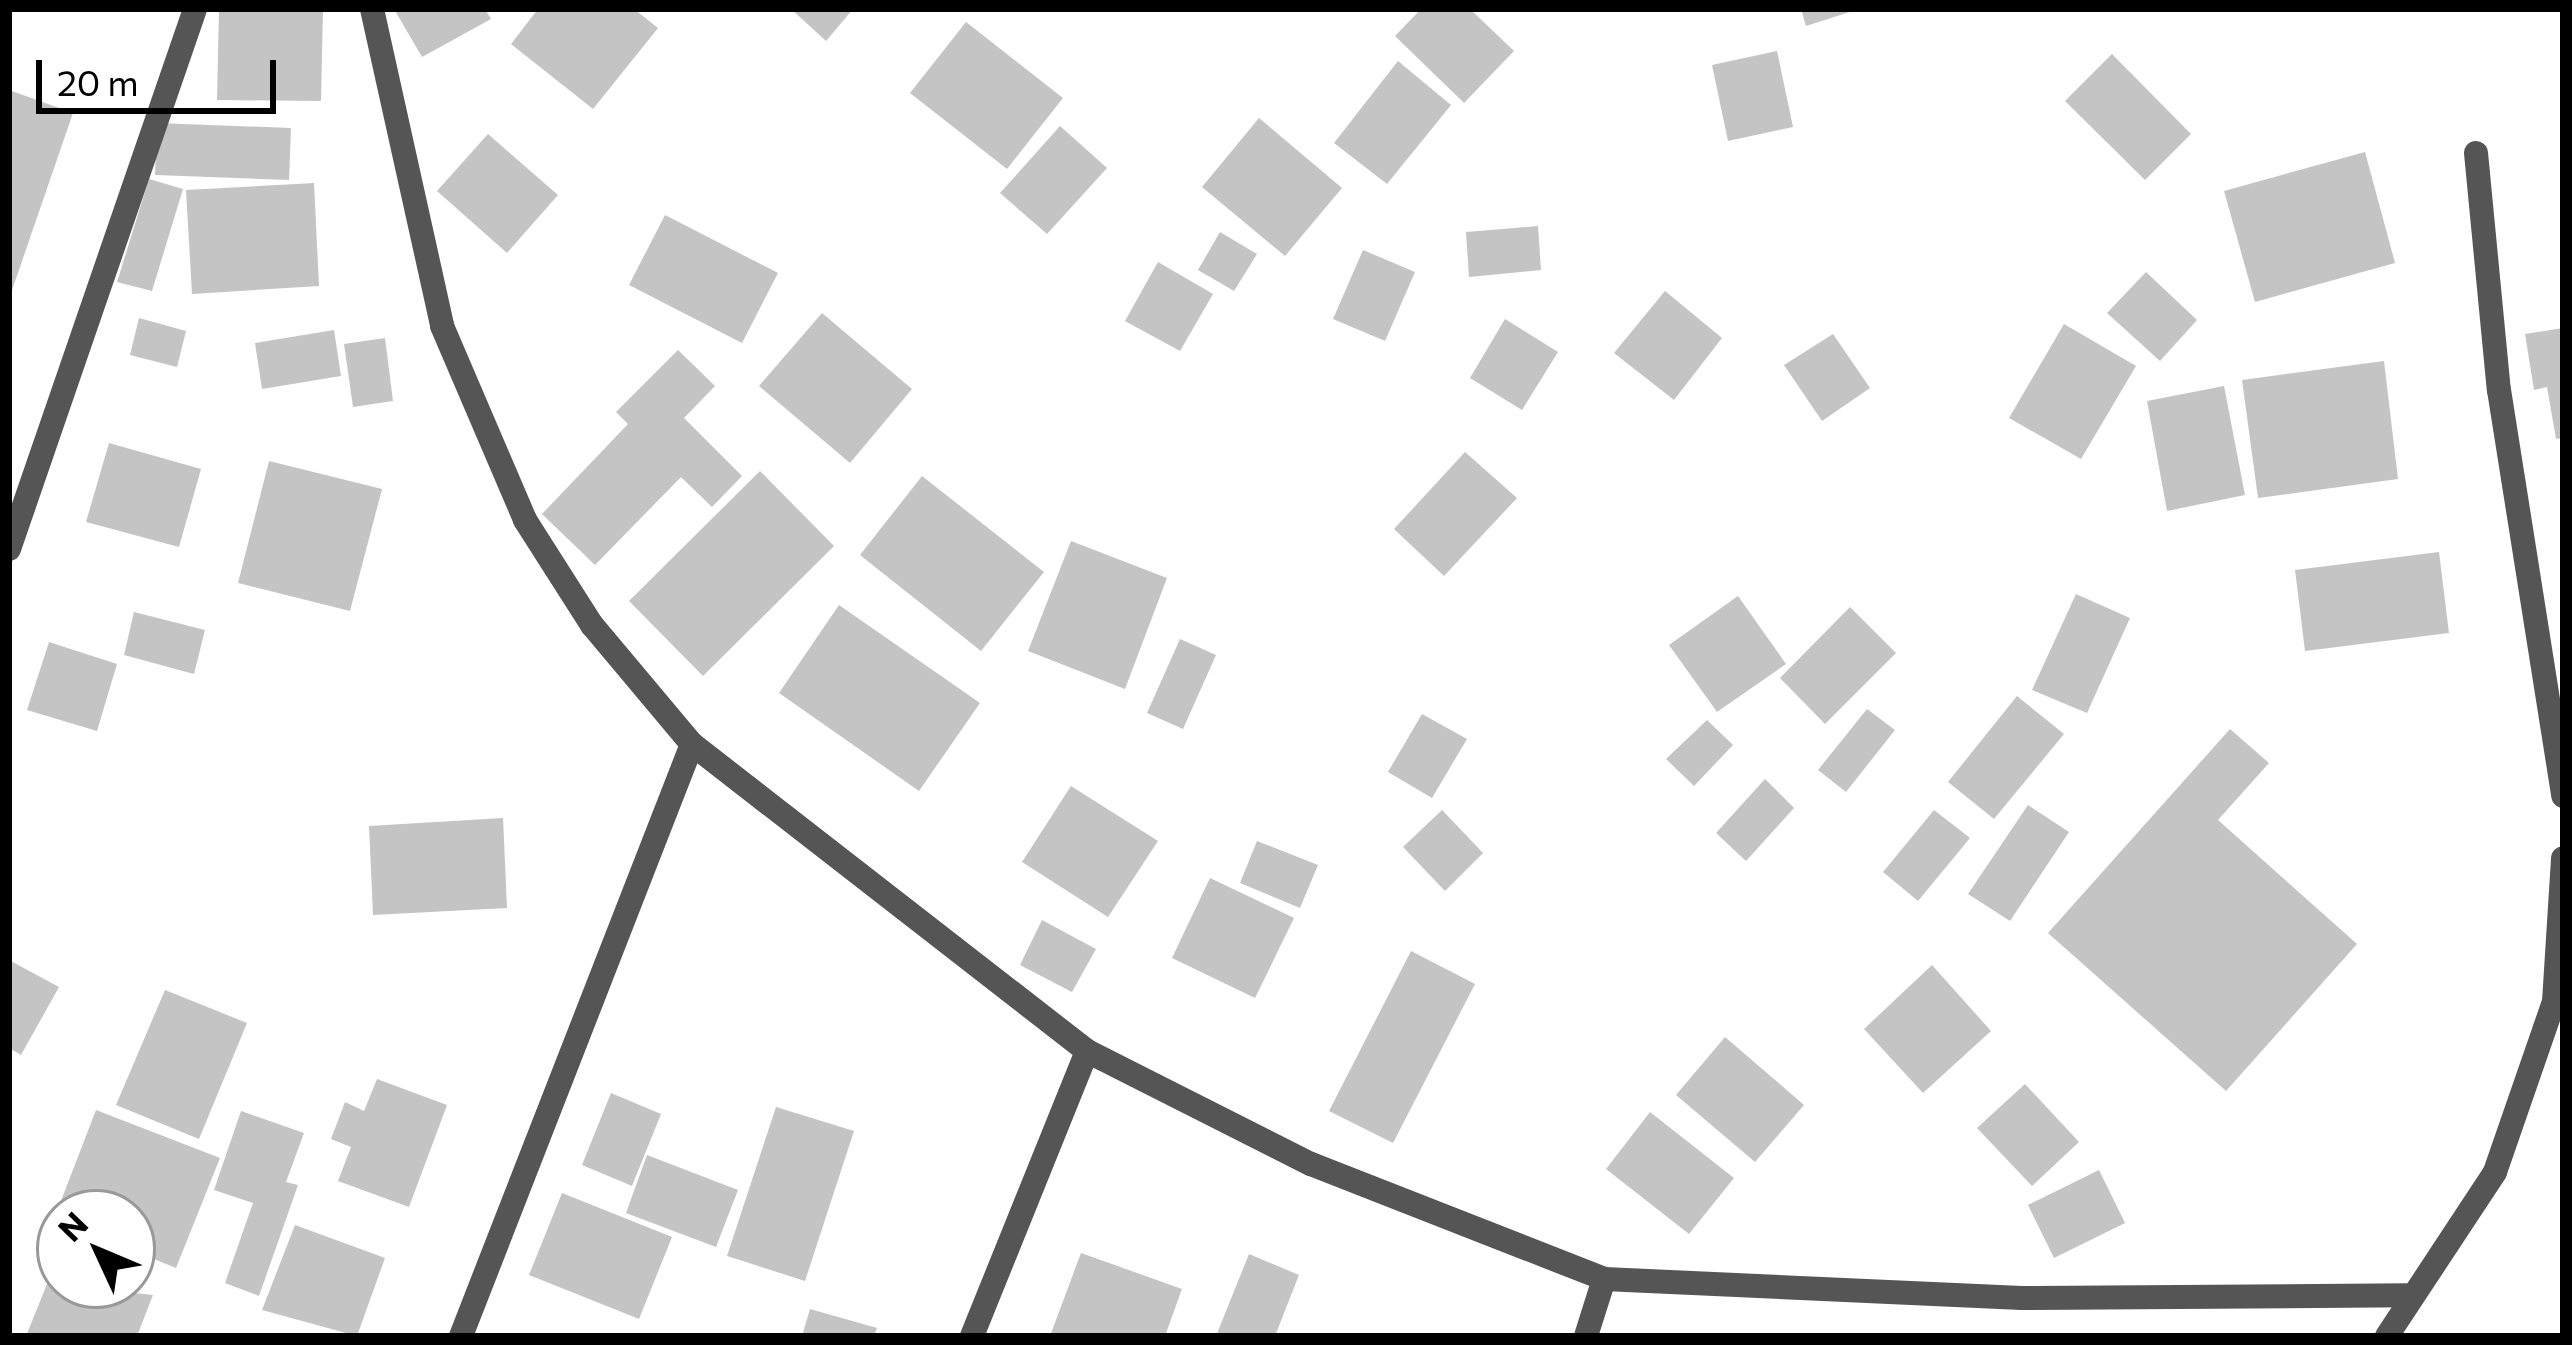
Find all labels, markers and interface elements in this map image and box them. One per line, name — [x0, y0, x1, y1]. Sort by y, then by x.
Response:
scale bar — [42, 36, 282, 110]
text: 20 m — [57, 59, 139, 103]
north arrow — [36, 1189, 156, 1309]
text: N — [49, 1203, 95, 1249]

